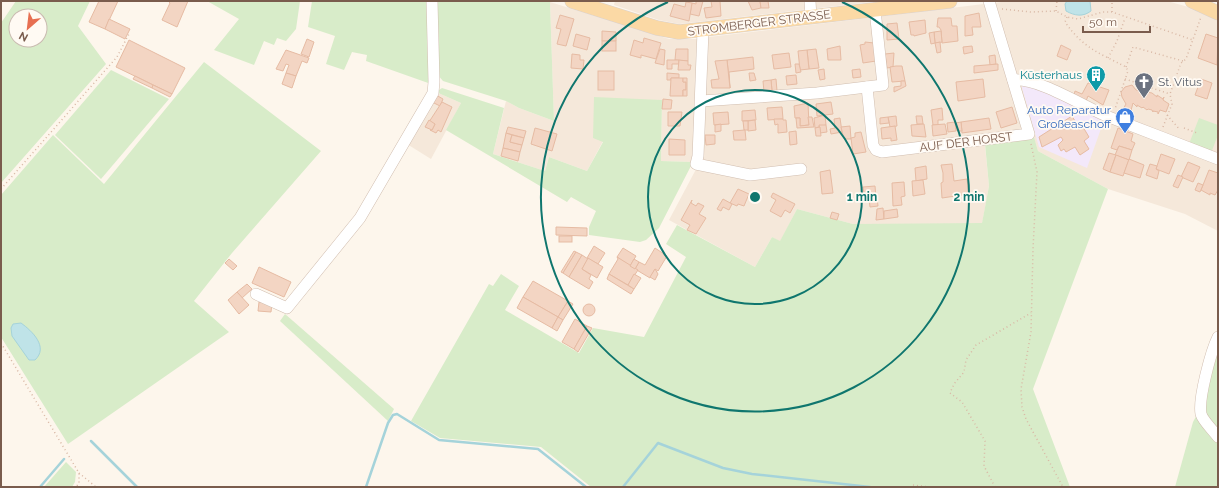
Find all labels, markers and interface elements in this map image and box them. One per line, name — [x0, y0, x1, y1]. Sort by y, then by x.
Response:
street label: STROMBERGER STRASSE — [687, 7, 831, 39]
north arrow — [8, 8, 48, 48]
scale bar — [1083, 8, 1150, 34]
text: 50 m — [1089, 15, 1117, 29]
text: N — [17, 29, 30, 44]
building icon: Küsterhaus — [1085, 64, 1107, 92]
place label: Küsterhaus — [1020, 68, 1082, 82]
church icon: St. Vitus — [1133, 71, 1155, 99]
place label: St. Vitus — [1158, 75, 1202, 89]
place label: Auto Reparatur Großeaschoff — [1027, 103, 1112, 131]
shop icon: Auto Reparatur Großeaschoff — [1114, 106, 1136, 134]
street label: AUF DER HORST — [919, 129, 1014, 155]
centre of rings — [748, 190, 762, 204]
text: 1 min — [847, 190, 877, 204]
text: 2 min — [953, 190, 985, 204]

